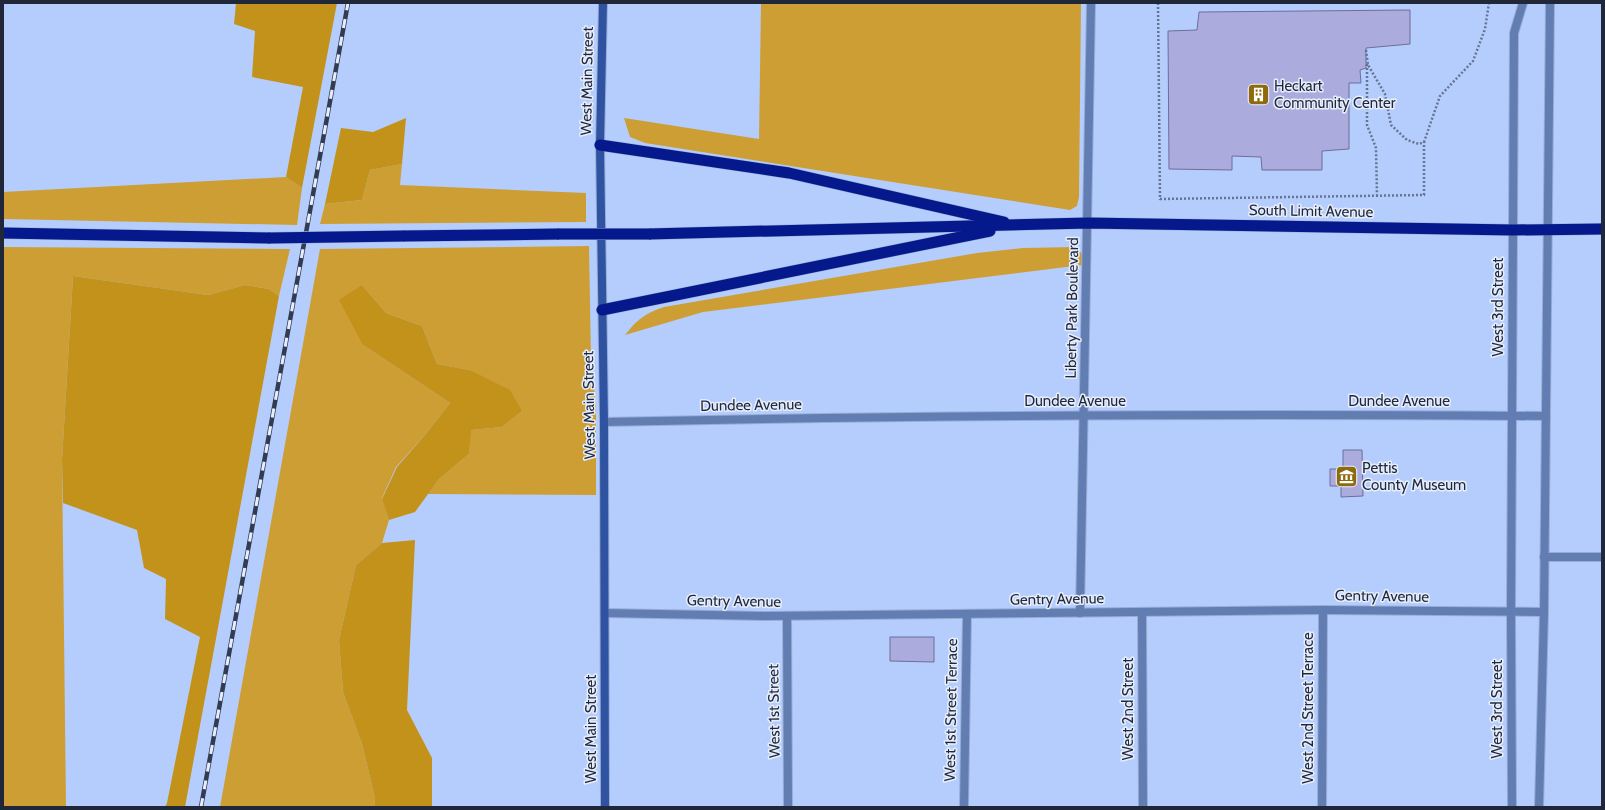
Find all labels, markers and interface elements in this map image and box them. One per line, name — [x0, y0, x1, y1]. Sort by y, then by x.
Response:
street label: West Main Street — [577, 26, 597, 136]
place label: Heckart Community Center — [1274, 77, 1396, 112]
building icon: Heckart Community Center — [1246, 82, 1272, 108]
street label: South Limit Avenue — [1249, 201, 1374, 221]
street label: Liberty Park Boulevard — [1062, 237, 1082, 379]
street label: West 3rd Street — [1489, 258, 1507, 356]
street label: West Main Street — [579, 350, 599, 460]
street label: Dundee Avenue — [1024, 392, 1126, 410]
street label: Dundee Avenue — [1348, 392, 1450, 410]
street label: Dundee Avenue — [700, 395, 802, 415]
place label: Pettis County Museum — [1362, 459, 1466, 494]
museum icon: Pettis County Museum — [1333, 464, 1359, 490]
street label: Gentry Avenue — [1335, 586, 1430, 606]
street label: Gentry Avenue — [1010, 589, 1105, 609]
street label: Gentry Avenue — [687, 591, 782, 611]
street label: West 2nd Street Terrace — [1299, 632, 1317, 784]
street label: West 1st Street Terrace — [941, 638, 961, 782]
street label: West 2nd Street — [1119, 658, 1137, 760]
street label: West 3rd Street — [1488, 660, 1506, 758]
street label: West 1st Street — [764, 664, 784, 758]
street label: West Main Street — [582, 675, 600, 783]

